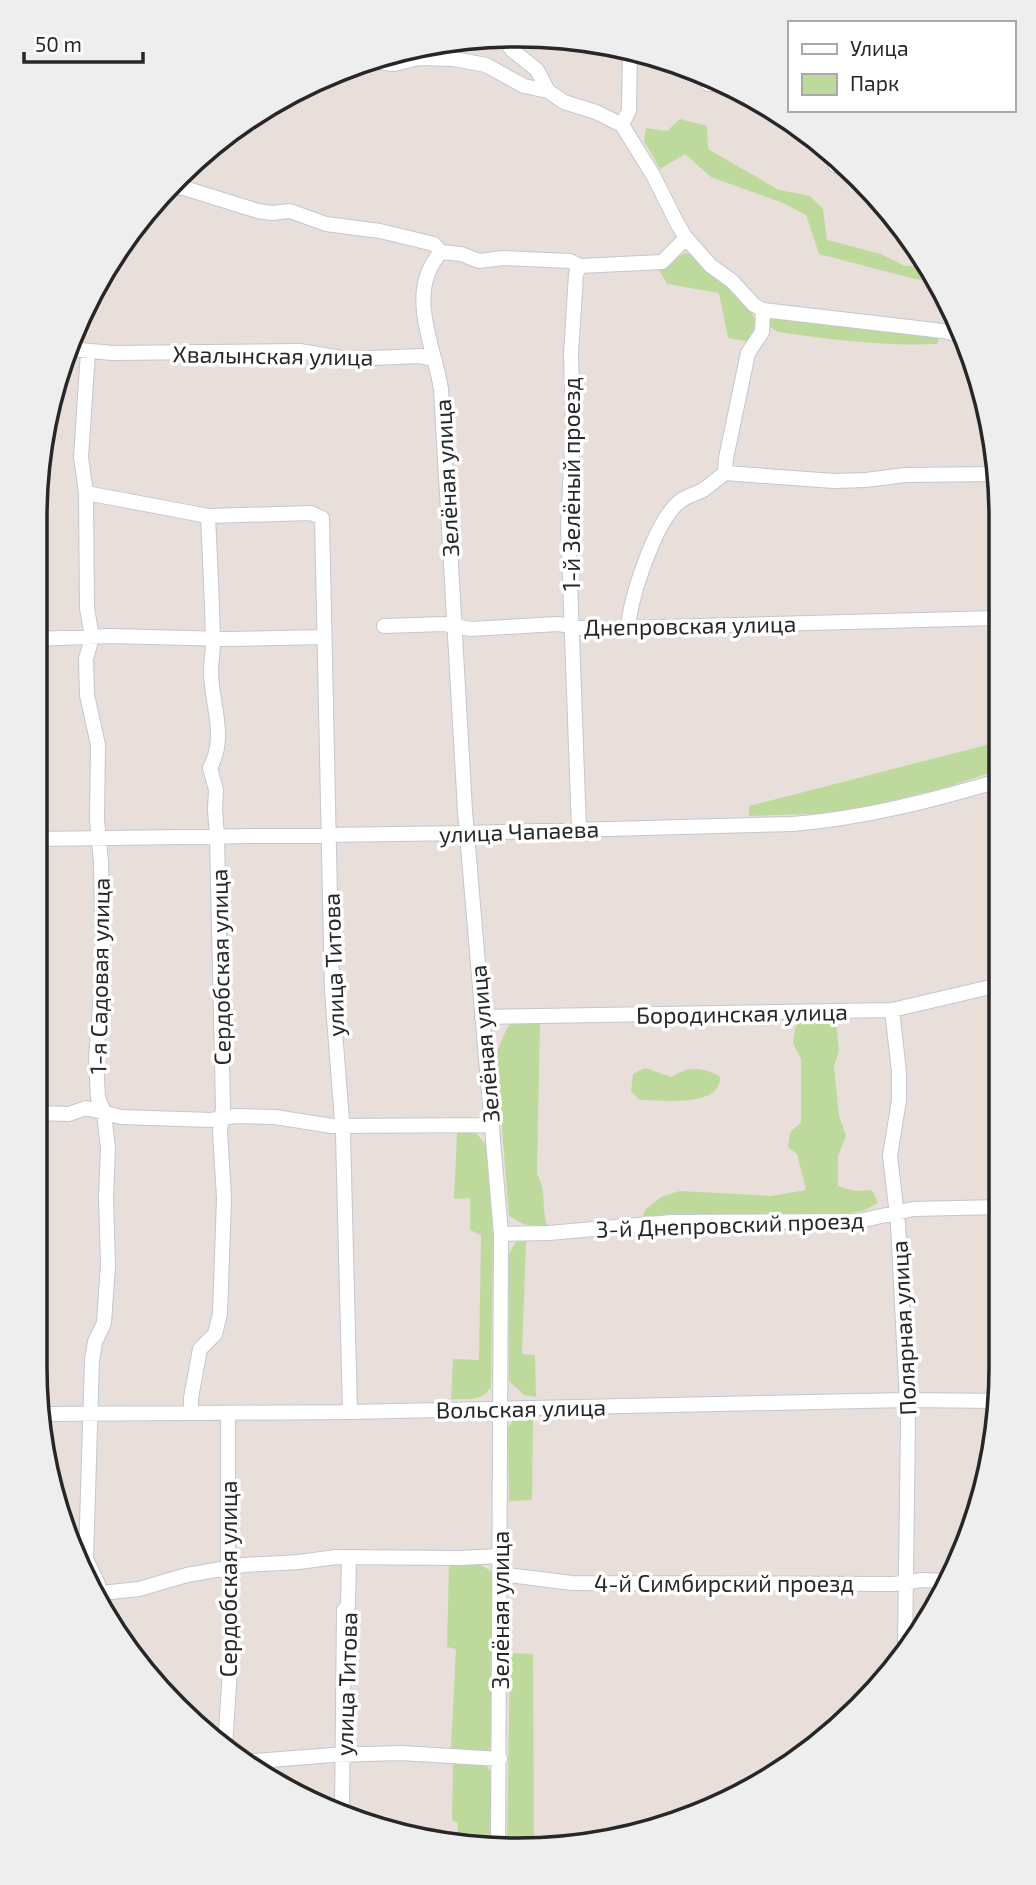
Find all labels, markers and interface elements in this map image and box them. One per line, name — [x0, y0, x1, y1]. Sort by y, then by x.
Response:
scale bar — [24, 21, 144, 65]
legend — [788, 21, 1015, 112]
text: 50 m — [35, 31, 82, 56]
text: Улица — [850, 35, 909, 60]
text: Парк — [850, 70, 899, 95]
street label: Хвалынская улица — [172, 339, 374, 372]
street label: 1-й Зелёный проезд — [557, 377, 585, 591]
street label: Зелёная улица — [428, 398, 465, 558]
street label: Днепровская улица — [584, 609, 796, 642]
street label: улица Чапаева — [438, 814, 600, 849]
street label: Сердобская улица — [204, 868, 237, 1066]
street label: 1-я Садовая улица — [83, 877, 116, 1075]
street label: улица Титова — [316, 893, 351, 1037]
street label: Зелёная улица — [463, 964, 506, 1124]
street label: Бородинская улица — [636, 997, 848, 1030]
street label: 3-й Днепровский проезд — [595, 1205, 865, 1243]
street label: Полярная улица — [884, 1240, 923, 1416]
street label: Вольская улица — [436, 1393, 606, 1424]
street label: Сердобская улица — [214, 1481, 243, 1677]
street label: Зелёная улица — [486, 1531, 515, 1689]
street label: 4-й Симбирский проезд — [594, 1569, 854, 1597]
street label: улица Титова — [329, 1612, 364, 1756]

